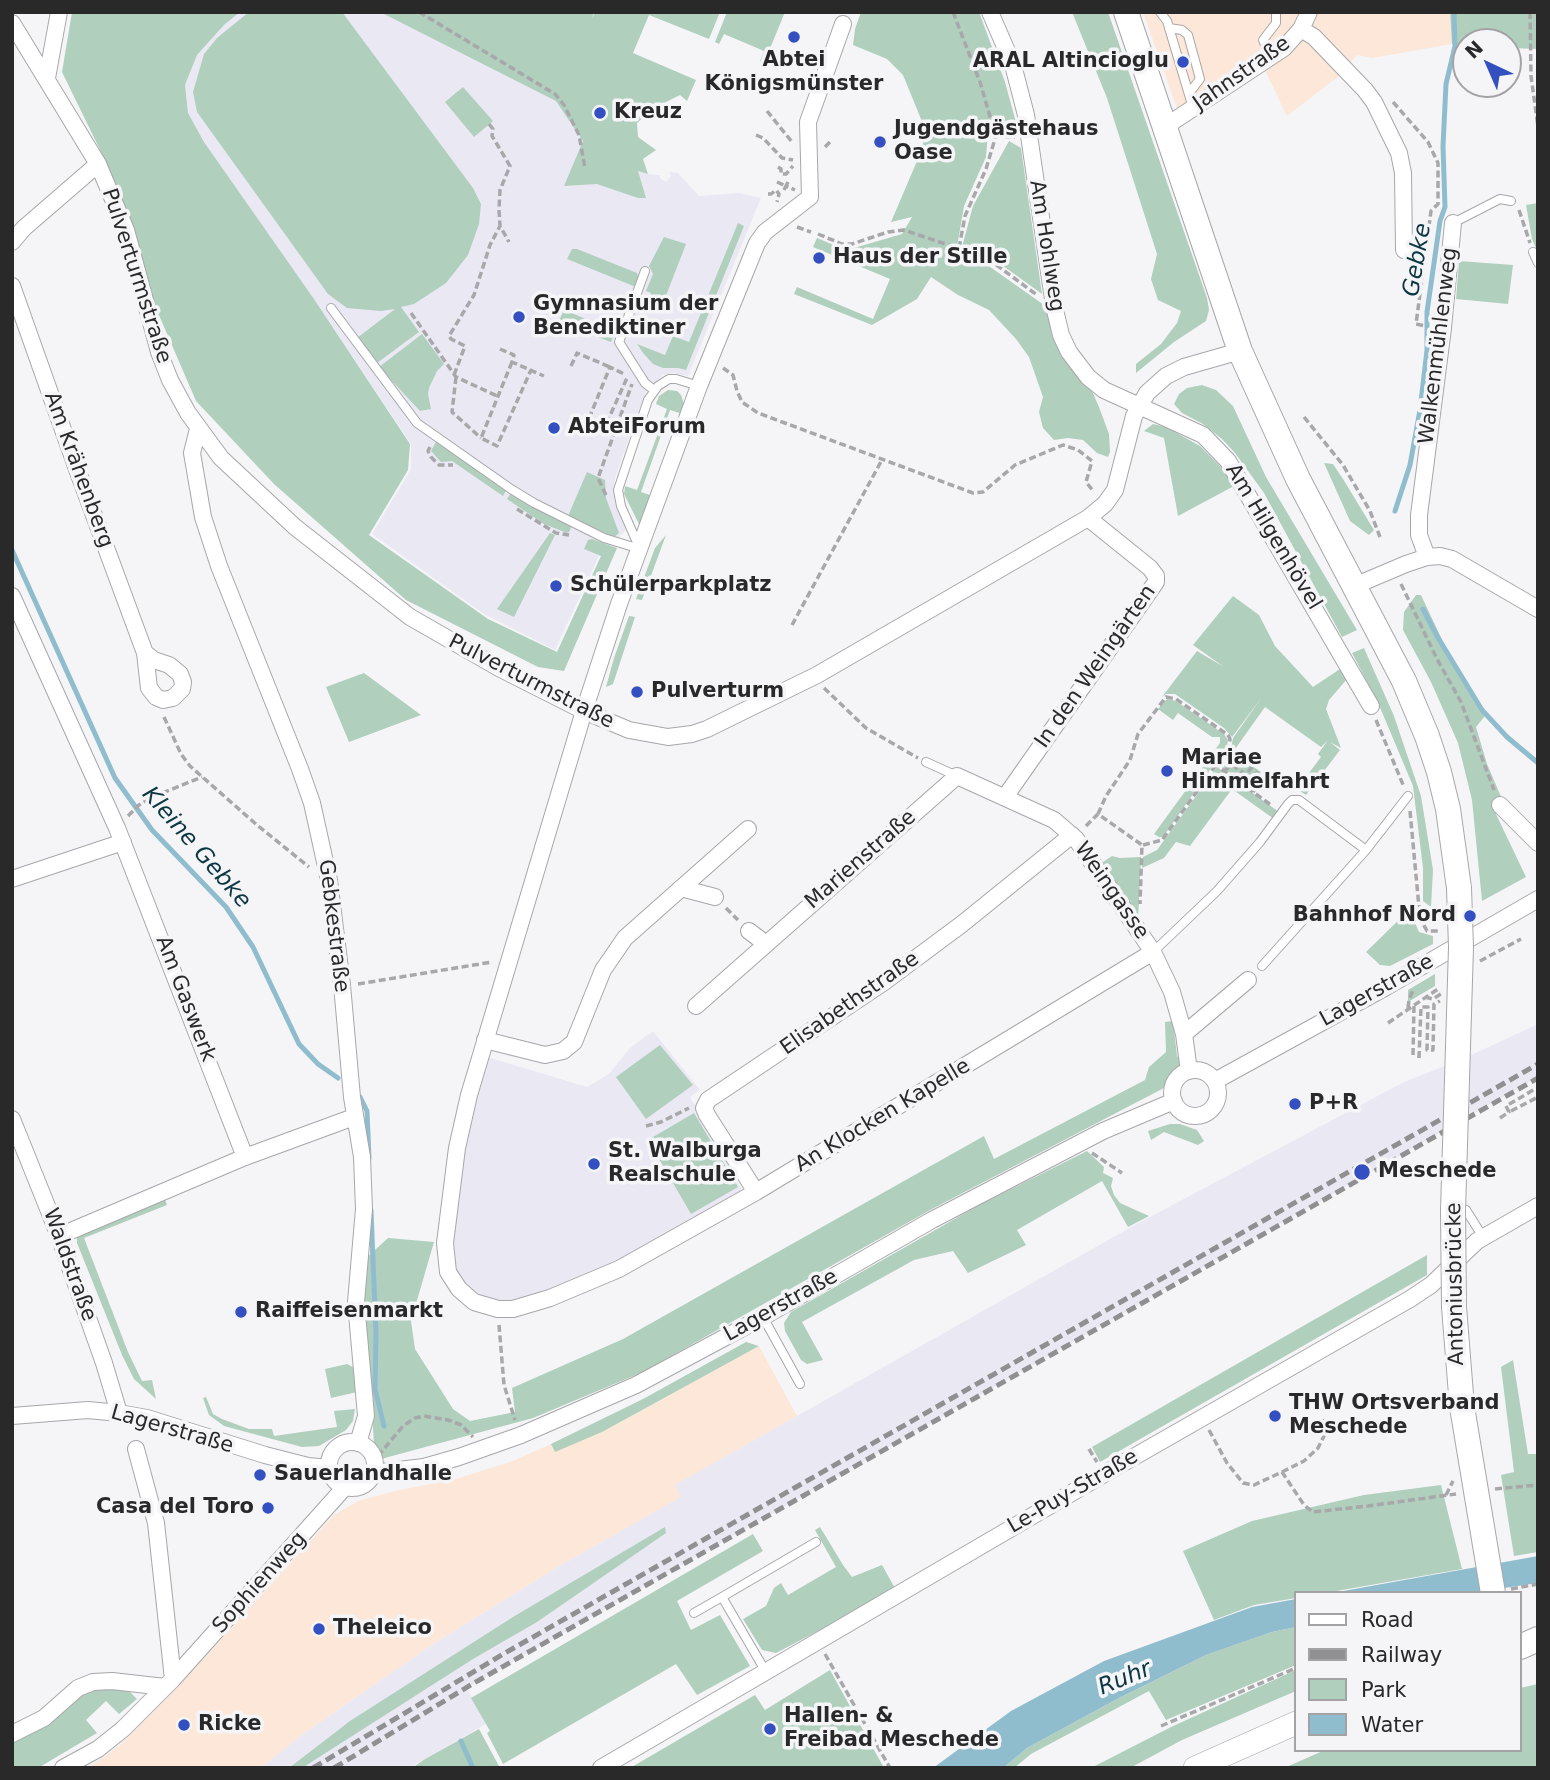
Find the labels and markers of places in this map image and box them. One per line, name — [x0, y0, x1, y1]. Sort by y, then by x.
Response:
marker: Abtei Königsmünster — [786, 29, 802, 45]
place label: Abtei Königsmünster — [705, 48, 883, 98]
place label: ARAL Altincioglu — [973, 49, 1169, 75]
marker: ARAL Altincioglu — [1175, 54, 1191, 70]
place label: Kreuz — [614, 100, 682, 126]
marker: Kreuz — [592, 105, 608, 121]
place label: Jugendgästehaus Oase — [894, 117, 1099, 167]
marker: Jugendgästehaus Oase — [872, 134, 888, 150]
place label: Haus der Stille — [833, 245, 1007, 271]
marker: Haus der Stille — [811, 250, 827, 266]
place label: Gymnasium der Benediktiner — [533, 292, 718, 342]
marker: Gymnasium der Benediktiner — [511, 309, 527, 325]
place label: AbteiForum — [568, 415, 706, 441]
marker: AbteiForum — [546, 420, 562, 436]
place label: Schülerparkplatz — [570, 573, 771, 599]
marker: Schülerparkplatz — [548, 578, 564, 594]
place label: Pulverturm — [651, 679, 784, 705]
marker: Pulverturm — [629, 684, 645, 700]
place label: Mariae Himmelfahrt — [1181, 746, 1330, 796]
marker: Mariae Himmelfahrt — [1159, 763, 1175, 779]
place label: Bahnhof Nord — [1293, 903, 1456, 929]
marker: Bahnhof Nord — [1462, 908, 1478, 924]
place label: P+R — [1309, 1091, 1358, 1117]
marker: P+R — [1287, 1096, 1303, 1112]
place label: St. Walburga Realschule — [608, 1139, 762, 1189]
marker: St. Walburga Realschule — [586, 1156, 602, 1172]
place label: Meschede — [1378, 1159, 1497, 1185]
marker: Meschede — [1352, 1162, 1372, 1182]
place label: Raiffeisenmarkt — [255, 1299, 443, 1325]
marker: Raiffeisenmarkt — [233, 1304, 249, 1320]
place label: THW Ortsverband Meschede — [1289, 1391, 1500, 1441]
marker: THW Ortsverband Meschede — [1267, 1408, 1283, 1424]
place label: Sauerlandhalle — [274, 1462, 452, 1488]
marker: Sauerlandhalle — [252, 1467, 268, 1483]
place label: Casa del Toro — [96, 1495, 254, 1521]
marker: Casa del Toro — [260, 1500, 276, 1516]
place label: Theleico — [333, 1616, 432, 1642]
marker: Theleico — [311, 1621, 327, 1637]
place label: Hallen- & Freibad Meschede — [784, 1704, 999, 1754]
place label: Ricke — [198, 1712, 261, 1738]
marker: Ricke — [176, 1717, 192, 1733]
marker: Hallen- & Freibad Meschede — [762, 1721, 778, 1737]

